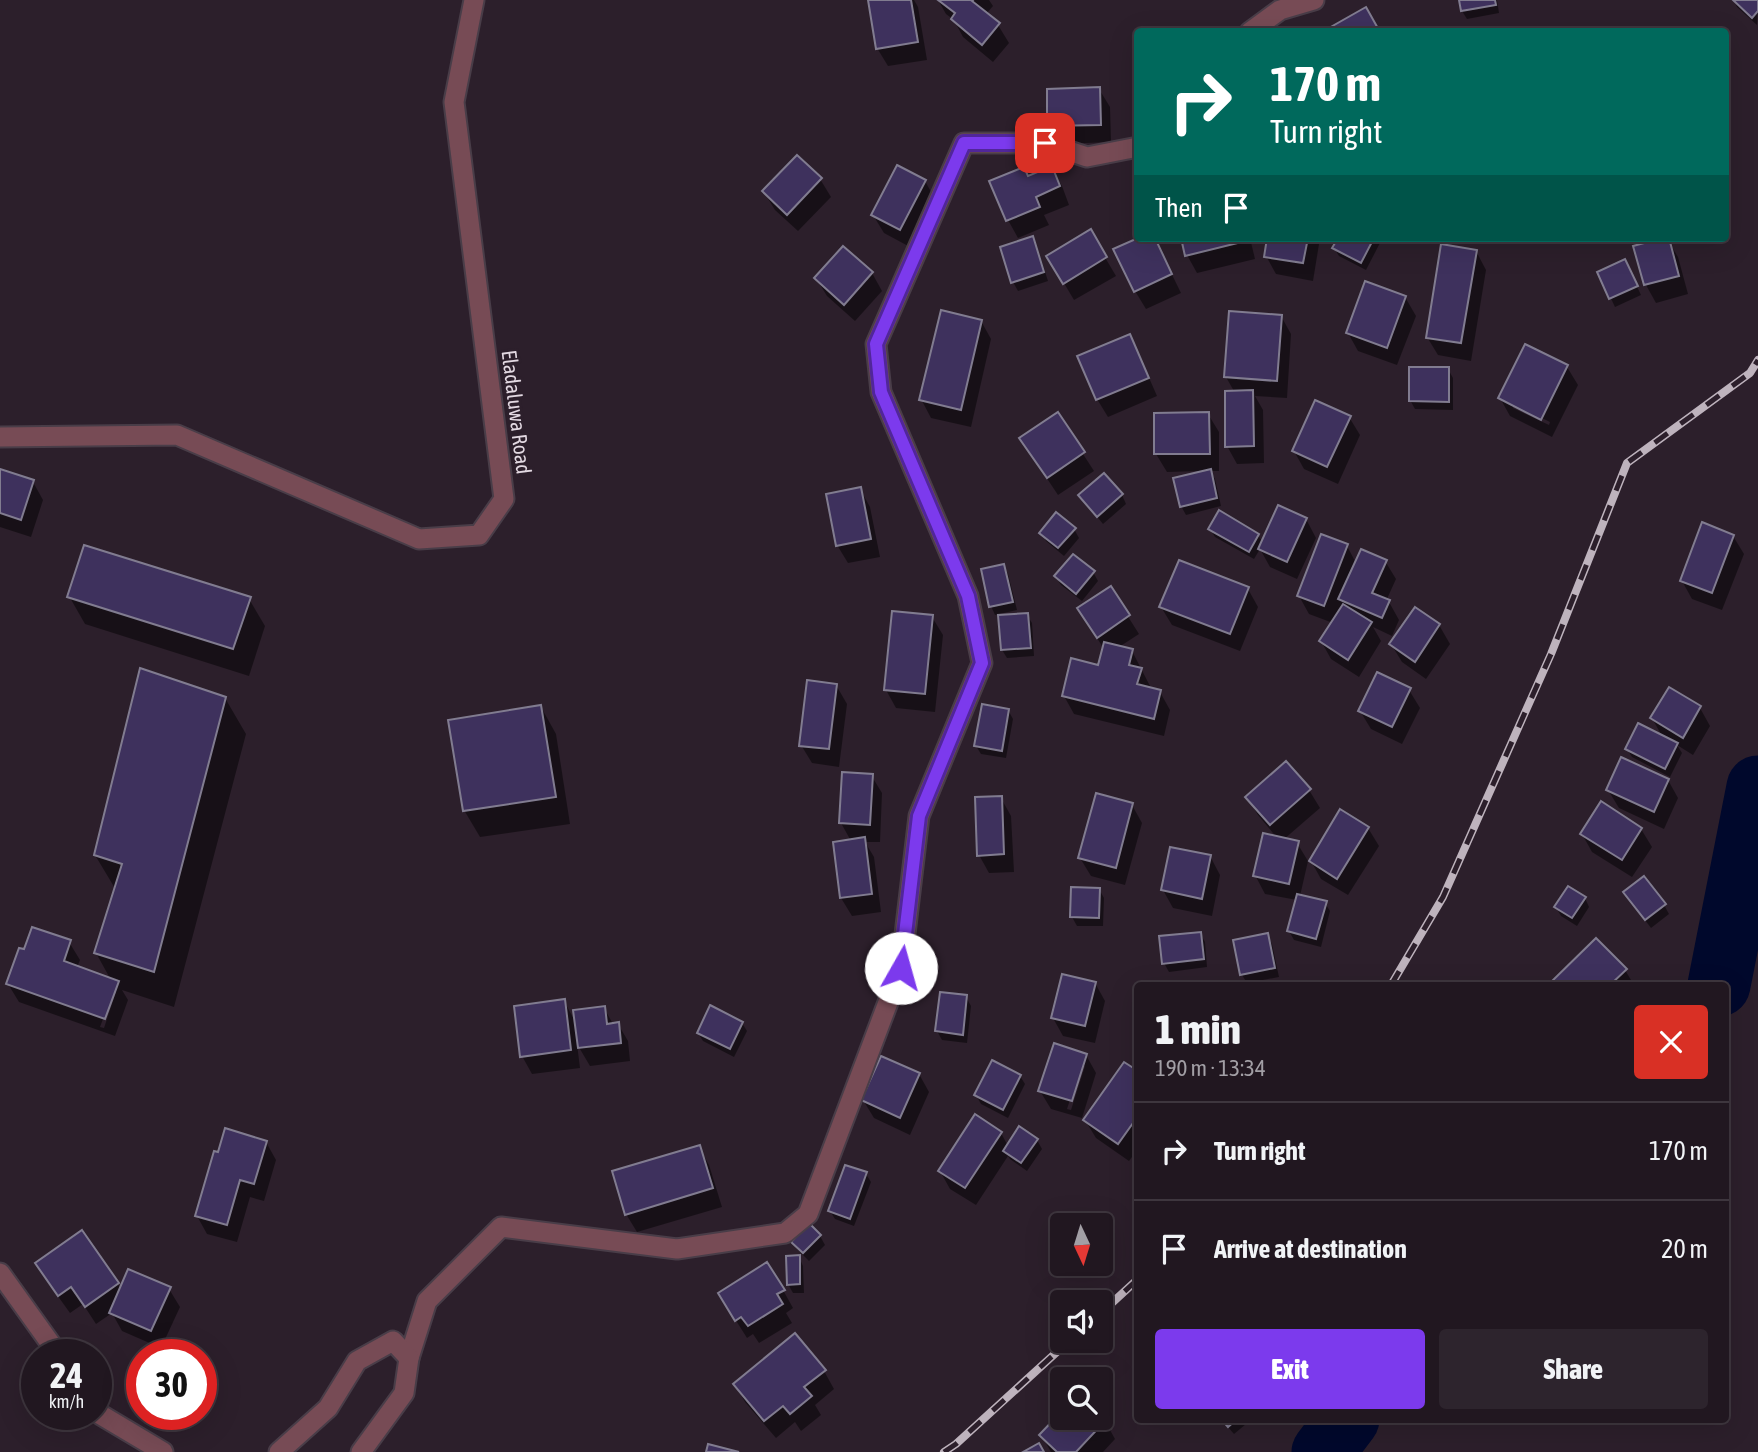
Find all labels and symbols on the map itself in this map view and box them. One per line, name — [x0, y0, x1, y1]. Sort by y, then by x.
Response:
pin — [1015, 113, 1075, 173]
street label: Eladaluwa Road — [497, 348, 537, 475]
position arrow — [864, 931, 938, 1005]
north arrow — [1050, 1213, 1113, 1276]
speed limit sign: 30 — [126, 1339, 217, 1430]

